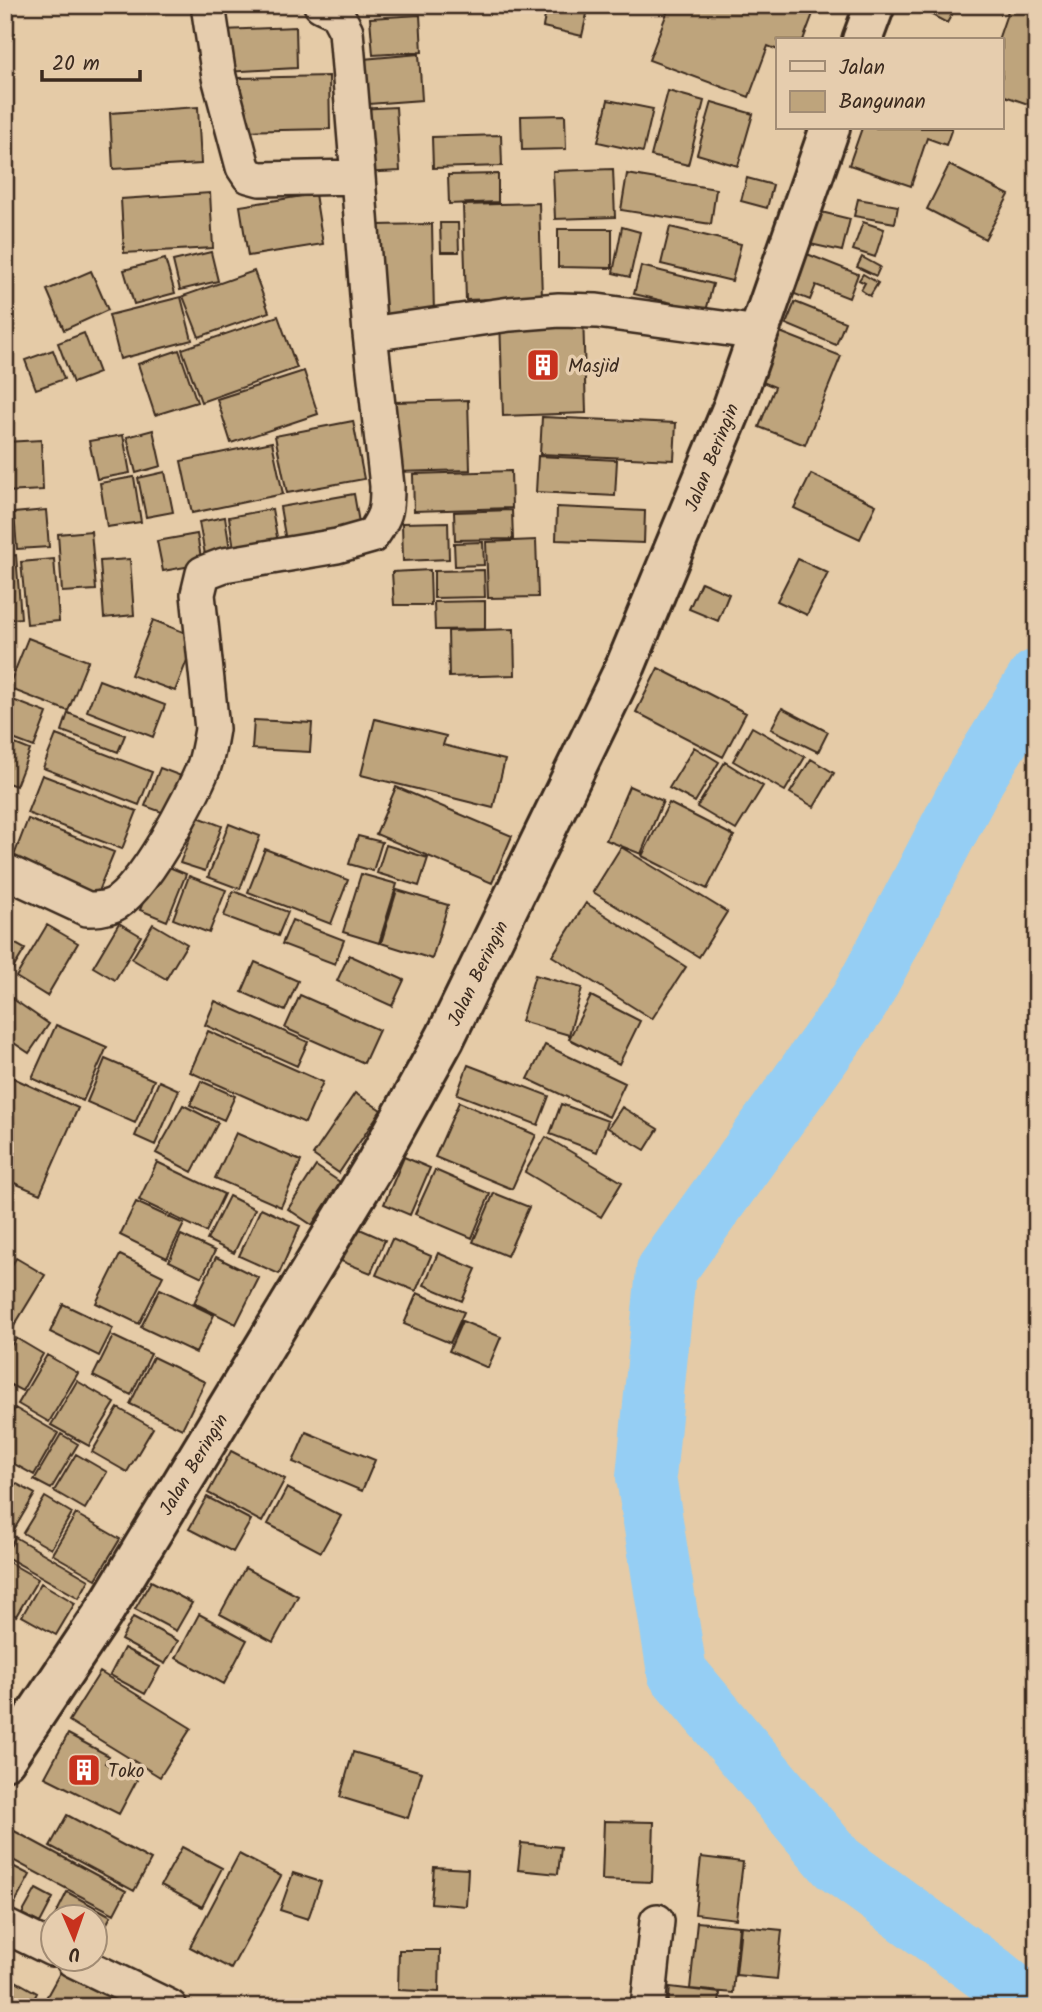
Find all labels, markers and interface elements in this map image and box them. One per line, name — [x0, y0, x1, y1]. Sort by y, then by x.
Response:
scale bar — [42, 38, 140, 82]
legend — [776, 38, 1004, 130]
text: 20 m — [52, 48, 100, 81]
text: Jalan — [839, 52, 885, 85]
text: Bangunan — [839, 86, 926, 119]
building icon: Masjid — [524, 346, 562, 384]
place label: Masjid — [568, 352, 619, 382]
street label: Jalan Beringin — [678, 399, 748, 516]
street label: Jalan Beringin — [440, 916, 517, 1032]
street label: Jalan Beringin — [152, 1408, 237, 1522]
building icon: Toko — [65, 1751, 103, 1789]
place label: Toko — [108, 1757, 144, 1787]
north arrow — [38, 1904, 108, 1974]
text: U — [68, 1938, 81, 1968]

